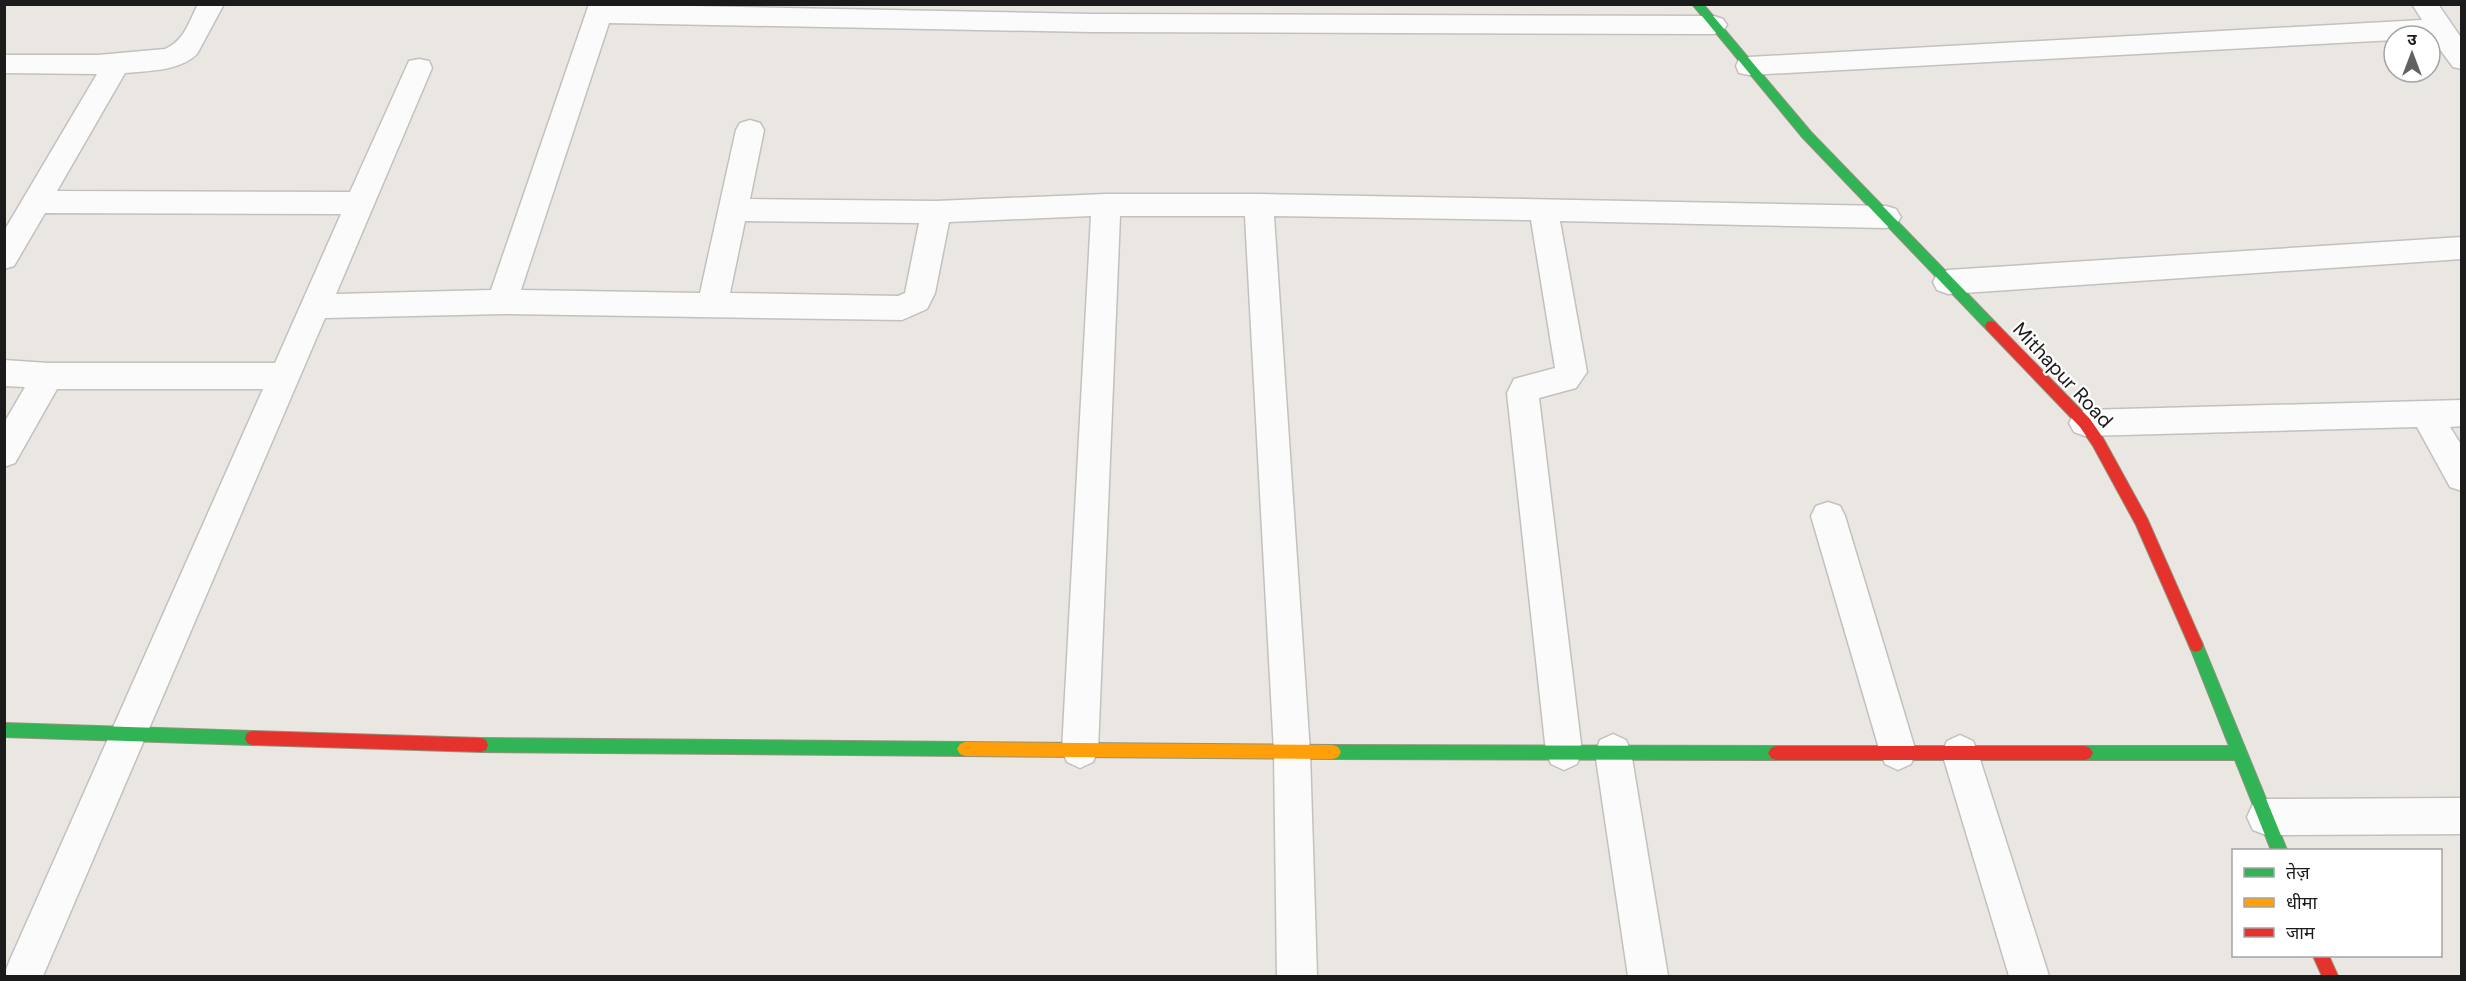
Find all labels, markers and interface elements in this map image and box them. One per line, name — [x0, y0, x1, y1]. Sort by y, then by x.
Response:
north arrow — [2382, 24, 2442, 84]
text: उ — [2407, 29, 2417, 50]
street label: Mithapur Road — [2007, 317, 2119, 433]
legend — [2232, 849, 2442, 957]
text: तेज़ — [2286, 861, 2310, 885]
text: धीमा — [2286, 891, 2317, 915]
text: जाम — [2286, 921, 2316, 945]

